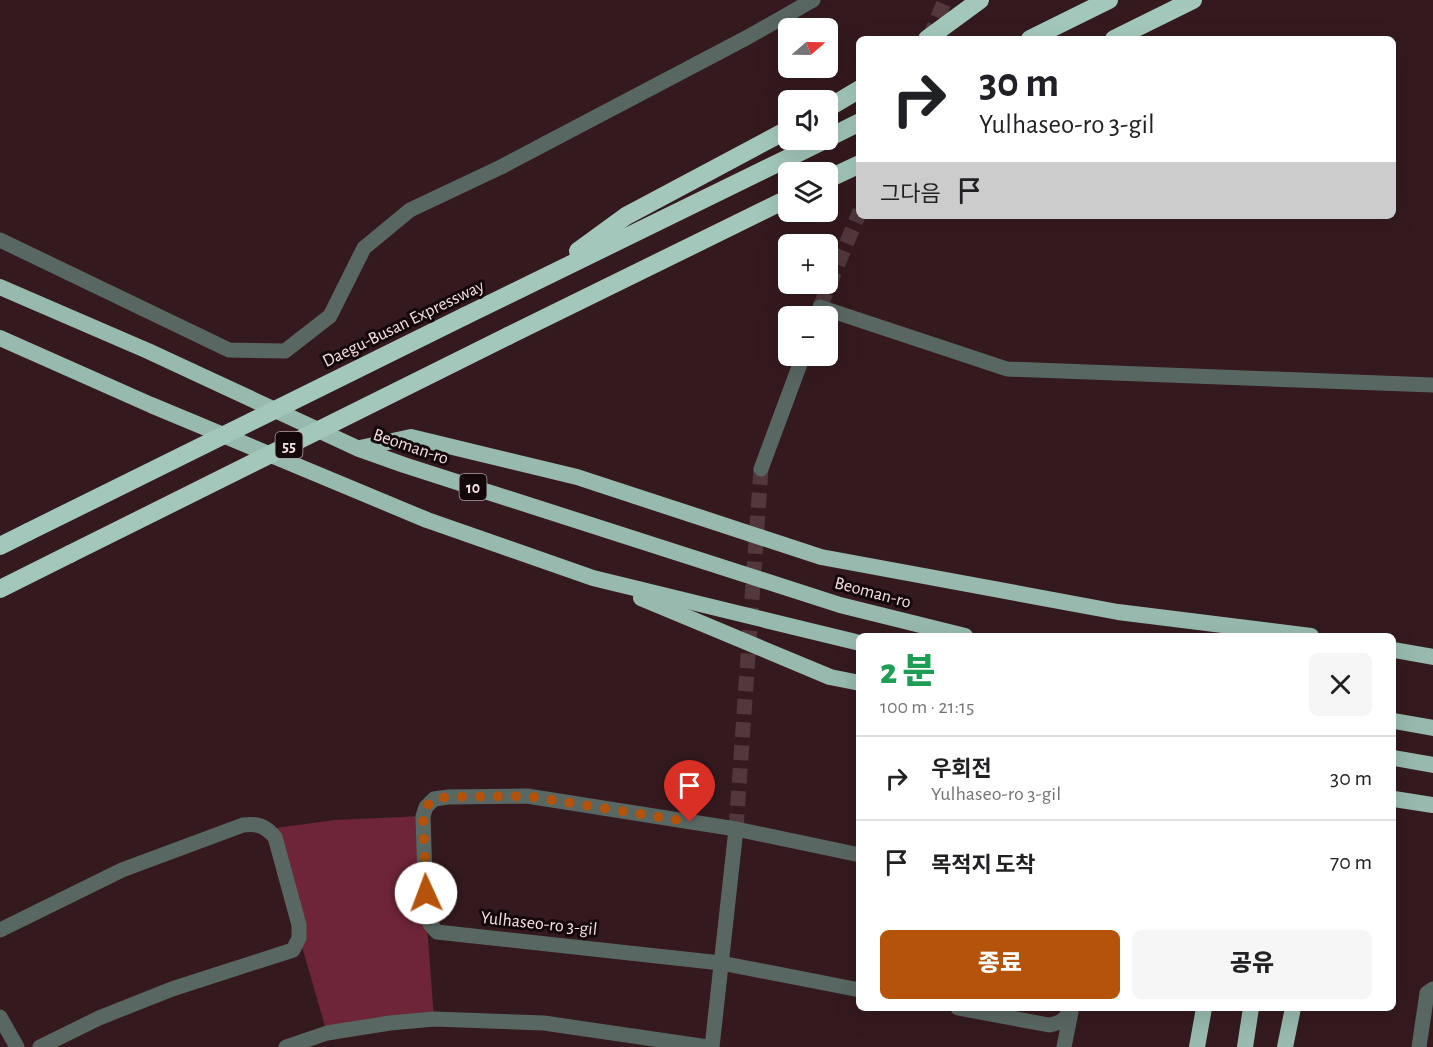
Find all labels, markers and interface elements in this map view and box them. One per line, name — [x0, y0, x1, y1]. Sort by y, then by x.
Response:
north arrow — [778, 18, 838, 78]
map controls — [778, 18, 838, 366]
icon: right — [880, 60, 958, 138]
text: 30 m — [979, 62, 1059, 104]
button: sound — [778, 90, 838, 150]
text: Yulhaseo-ro 3-gil — [979, 111, 1155, 138]
button: layers — [778, 162, 838, 222]
icon: arrive — [953, 174, 986, 207]
text: 그다음 — [880, 183, 941, 205]
button: + — [778, 234, 838, 294]
street label: Daegu-Busan Expressway — [320, 277, 487, 371]
button: − — [778, 306, 838, 366]
street label: Beoman-ro — [371, 426, 451, 468]
road number: 55 — [276, 432, 302, 458]
road number: 10 — [460, 474, 486, 500]
street label: Beoman-ro — [833, 574, 913, 612]
button: close — [1309, 653, 1372, 716]
text: 2 분 — [880, 654, 936, 690]
text: 100 m · 21:15 — [880, 697, 974, 717]
text: 우회전 — [931, 758, 992, 780]
pin — [664, 760, 715, 822]
icon: right — [880, 762, 913, 795]
text: 30 m — [1330, 767, 1372, 789]
icon: arrive — [673, 769, 706, 802]
text: Yulhaseo-ro 3-gil — [931, 784, 1061, 804]
icon: arrive — [880, 846, 913, 879]
text: 70 m — [1330, 851, 1372, 873]
text: 목적지 도착 — [931, 854, 1036, 876]
position arrow — [394, 861, 458, 925]
street label: Yulhaseo-ro 3-gil — [480, 909, 598, 939]
button: 종료 — [880, 930, 1120, 999]
button: 공유 — [1132, 930, 1372, 999]

